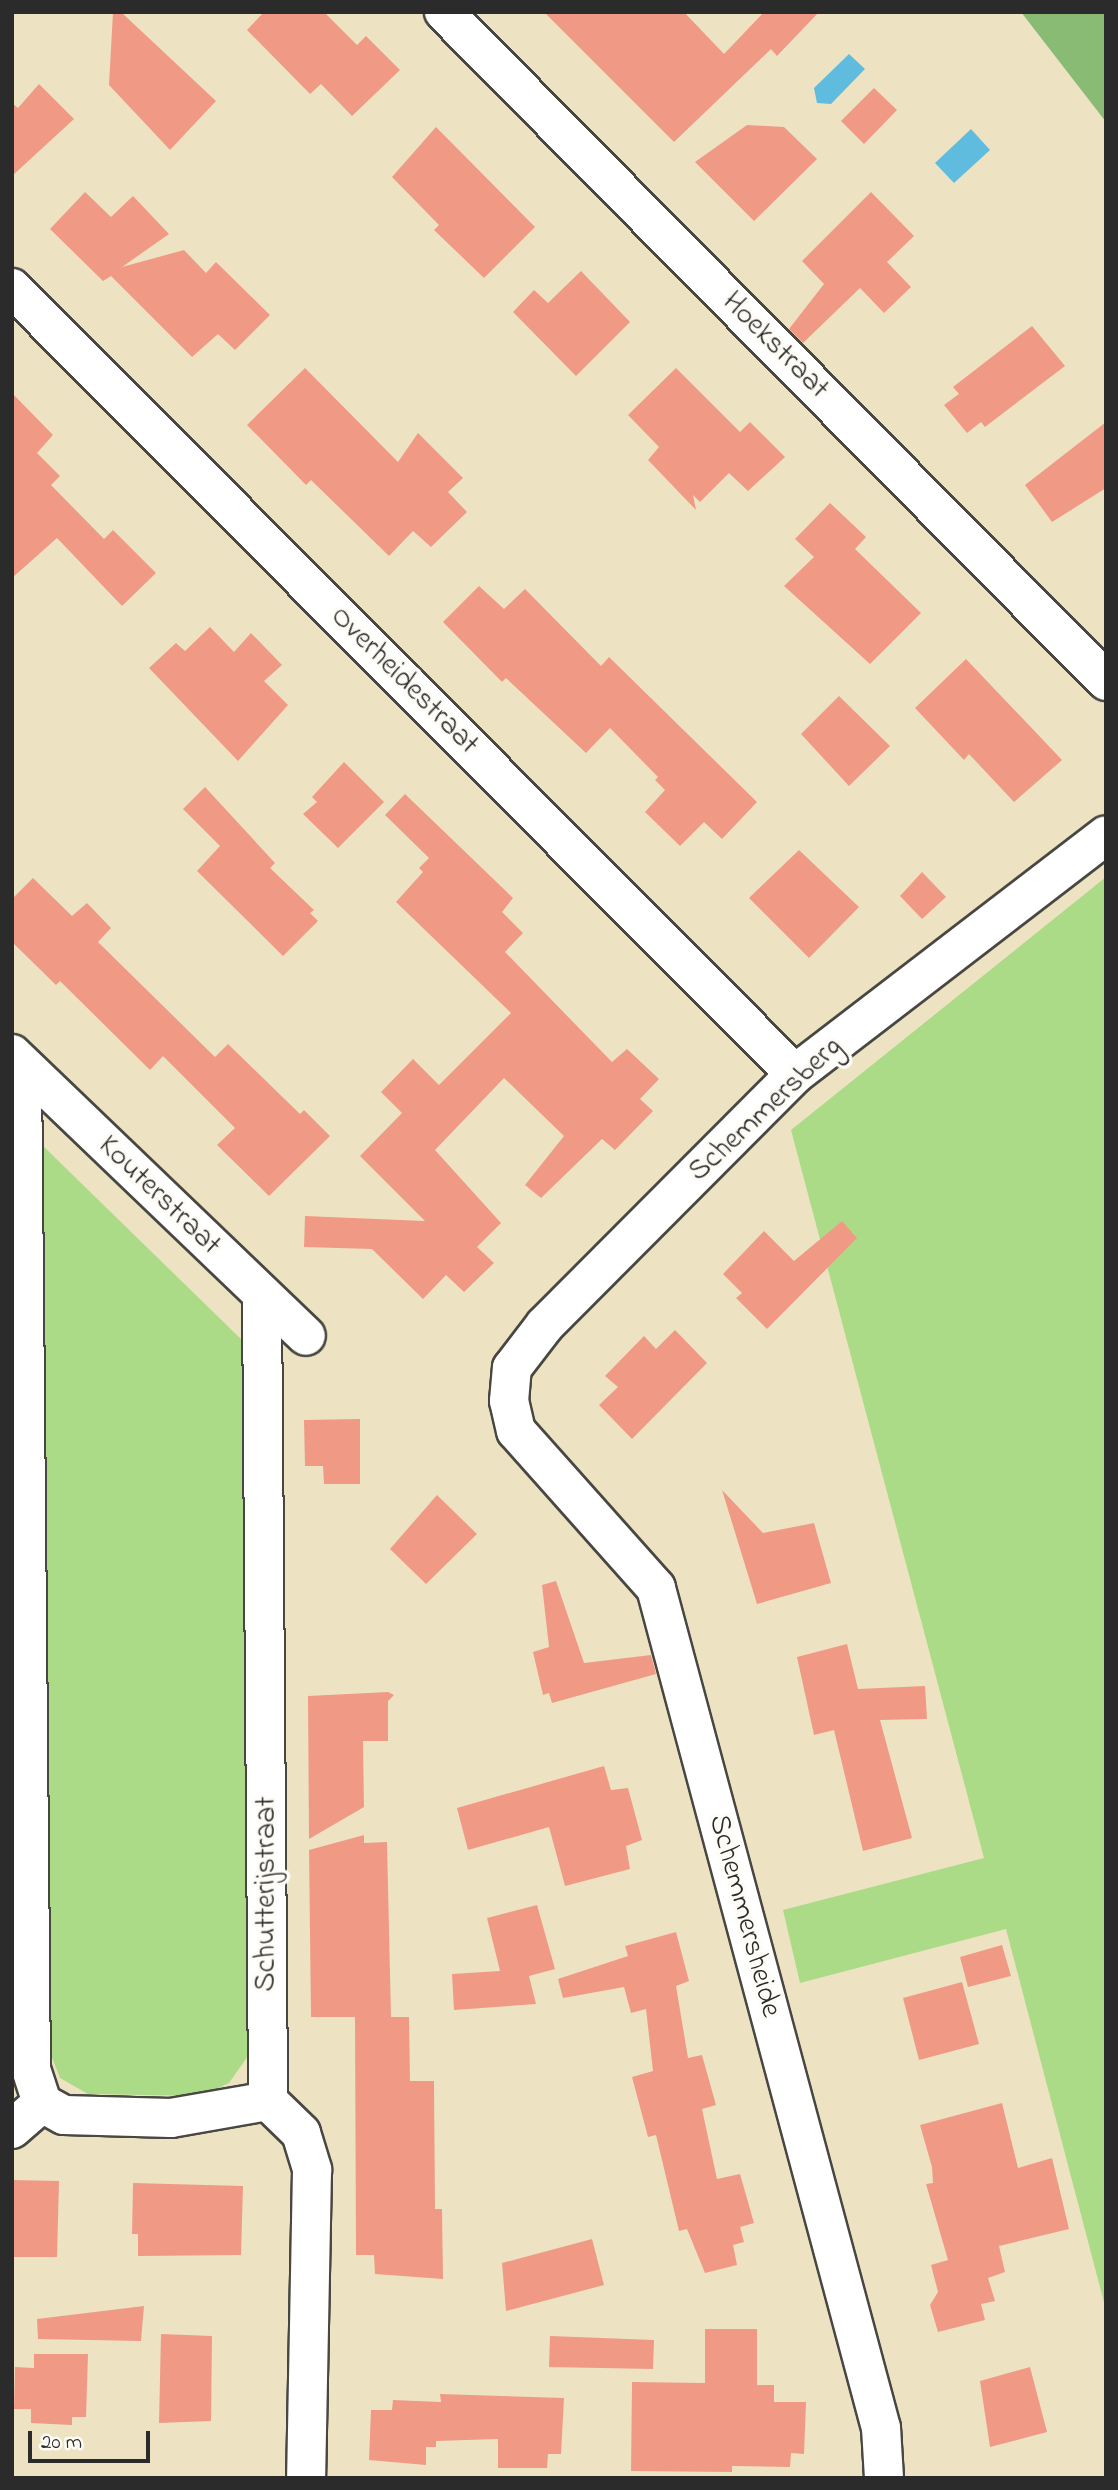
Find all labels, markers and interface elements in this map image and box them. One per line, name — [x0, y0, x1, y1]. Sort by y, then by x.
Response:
street label: Hoekstraat — [714, 285, 836, 407]
street label: Overheidestraat — [322, 599, 486, 763]
street label: Schemmersberg — [682, 1030, 850, 1190]
street label: Kouterstraat — [90, 1128, 228, 1264]
street label: Schutterijstraat — [249, 1796, 285, 1992]
street label: Schemmersheide — [700, 1811, 788, 2021]
scale bar — [32, 2416, 154, 2460]
text: 20 m — [41, 2428, 82, 2458]

